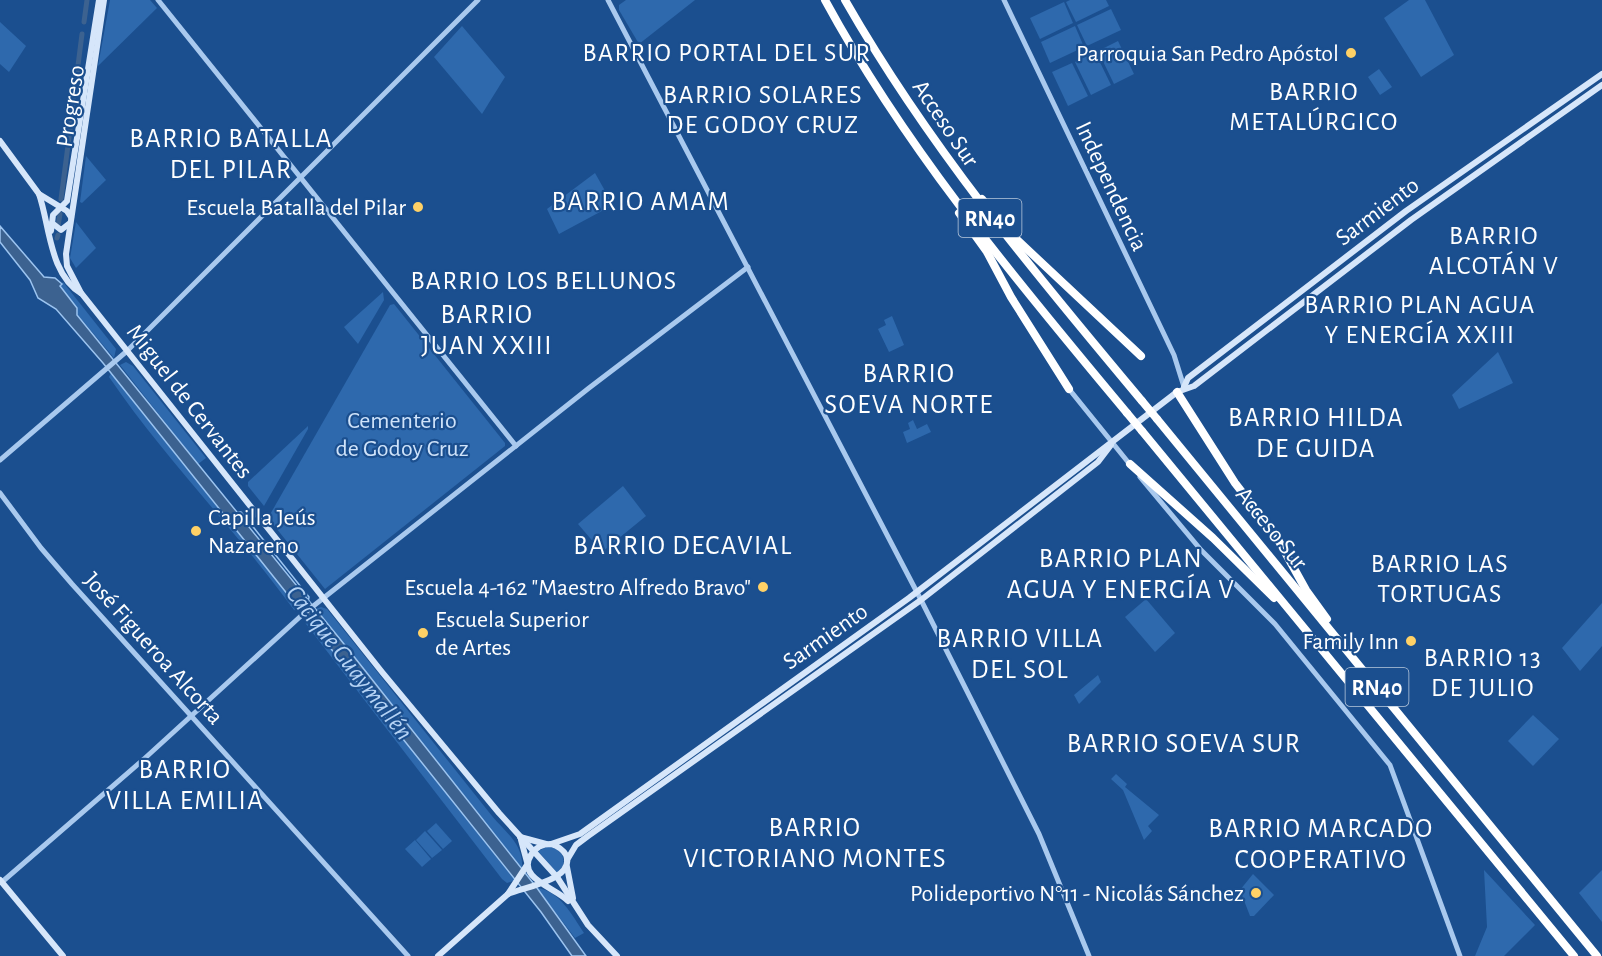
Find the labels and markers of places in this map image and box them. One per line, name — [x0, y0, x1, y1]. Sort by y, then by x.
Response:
place label: Parroquia San Pedro Apóstol — [1076, 42, 1339, 66]
marker: Parroquia San Pedro Apóstol — [1344, 46, 1358, 60]
place label: Escuela Batalla del Pilar — [186, 196, 406, 220]
marker: Escuela Batalla del Pilar — [411, 200, 425, 214]
place label: Capilla Jeús Nazareno — [208, 506, 316, 558]
marker: Capilla Jeús Nazareno — [189, 524, 203, 538]
place label: Escuela 4-162 "Maestro Alfredo Bravo" — [404, 576, 751, 600]
marker: Escuela 4-162 "Maestro Alfredo Bravo" — [756, 580, 770, 594]
place label: Escuela Superior de Artes — [435, 608, 589, 660]
marker: Escuela Superior de Artes — [416, 626, 430, 640]
place label: Family Inn — [1303, 630, 1399, 654]
marker: Family Inn — [1404, 634, 1418, 648]
place label: Polideportivo N°11 - Nicolás Sánchez — [910, 882, 1244, 906]
marker: Polideportivo N°11 - Nicolás Sánchez — [1249, 886, 1263, 900]

